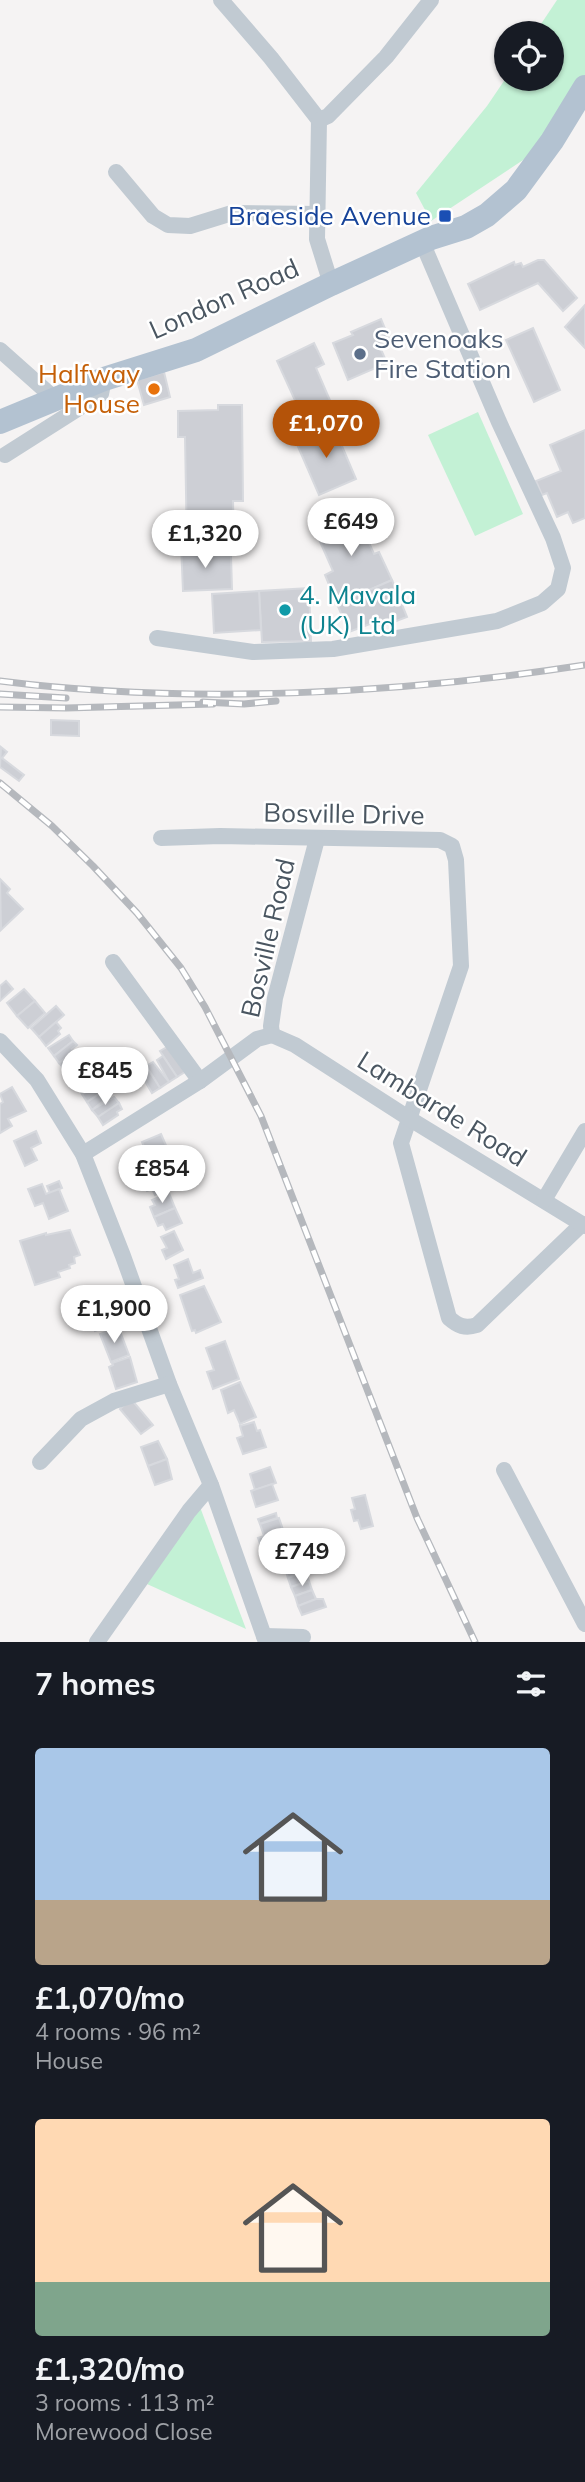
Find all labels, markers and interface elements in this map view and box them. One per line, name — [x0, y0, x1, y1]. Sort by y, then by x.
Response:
map controls — [494, 21, 564, 91]
button: locate — [494, 21, 564, 91]
place label: Braeside Avenue — [228, 199, 431, 232]
marker: Braeside Avenue — [437, 208, 453, 224]
street label: London Road — [144, 251, 304, 346]
place label: Sevenoaks Fire Station — [374, 322, 511, 385]
marker: Sevenoaks Fire Station — [352, 346, 368, 362]
place label: Halfway House — [38, 357, 140, 420]
marker: Halfway House — [146, 381, 162, 397]
pin: £1,070 — [269, 400, 383, 460]
text: £1,070 — [289, 408, 363, 437]
pin: £649 — [310, 498, 392, 558]
text: £649 — [323, 506, 379, 535]
pin: £1,320 — [148, 510, 262, 570]
text: £1,320 — [168, 518, 242, 547]
place label: 4. Mavala (UK) Ltd — [299, 578, 416, 641]
marker: 4. Mavala (UK) Ltd — [277, 602, 293, 618]
street label: Bosville Drive — [263, 796, 425, 831]
street label: Bosville Road — [233, 855, 302, 1021]
street label: Lambarde Road — [352, 1043, 533, 1174]
pin: £845 — [64, 1048, 146, 1107]
text: £845 — [77, 1055, 133, 1084]
pin: £854 — [121, 1146, 203, 1205]
text: £854 — [134, 1153, 190, 1182]
pin: £1,900 — [57, 1286, 171, 1345]
text: £1,900 — [77, 1293, 151, 1322]
pin: £749 — [261, 1528, 343, 1588]
text: £749 — [274, 1536, 330, 1565]
text: 7 homes — [35, 1665, 156, 1703]
icon: filters — [512, 1665, 550, 1703]
icon: home — [230, 1794, 356, 1920]
text: £1,070/mo — [35, 1979, 185, 2017]
text: 4 rooms · 96 m² — [35, 2017, 201, 2046]
text: House — [35, 2046, 103, 2075]
icon: home — [230, 2165, 356, 2291]
text: £1,320/mo — [35, 2350, 185, 2388]
text: 3 rooms · 113 m² — [35, 2388, 215, 2417]
text: Morewood Close — [35, 2417, 213, 2446]

